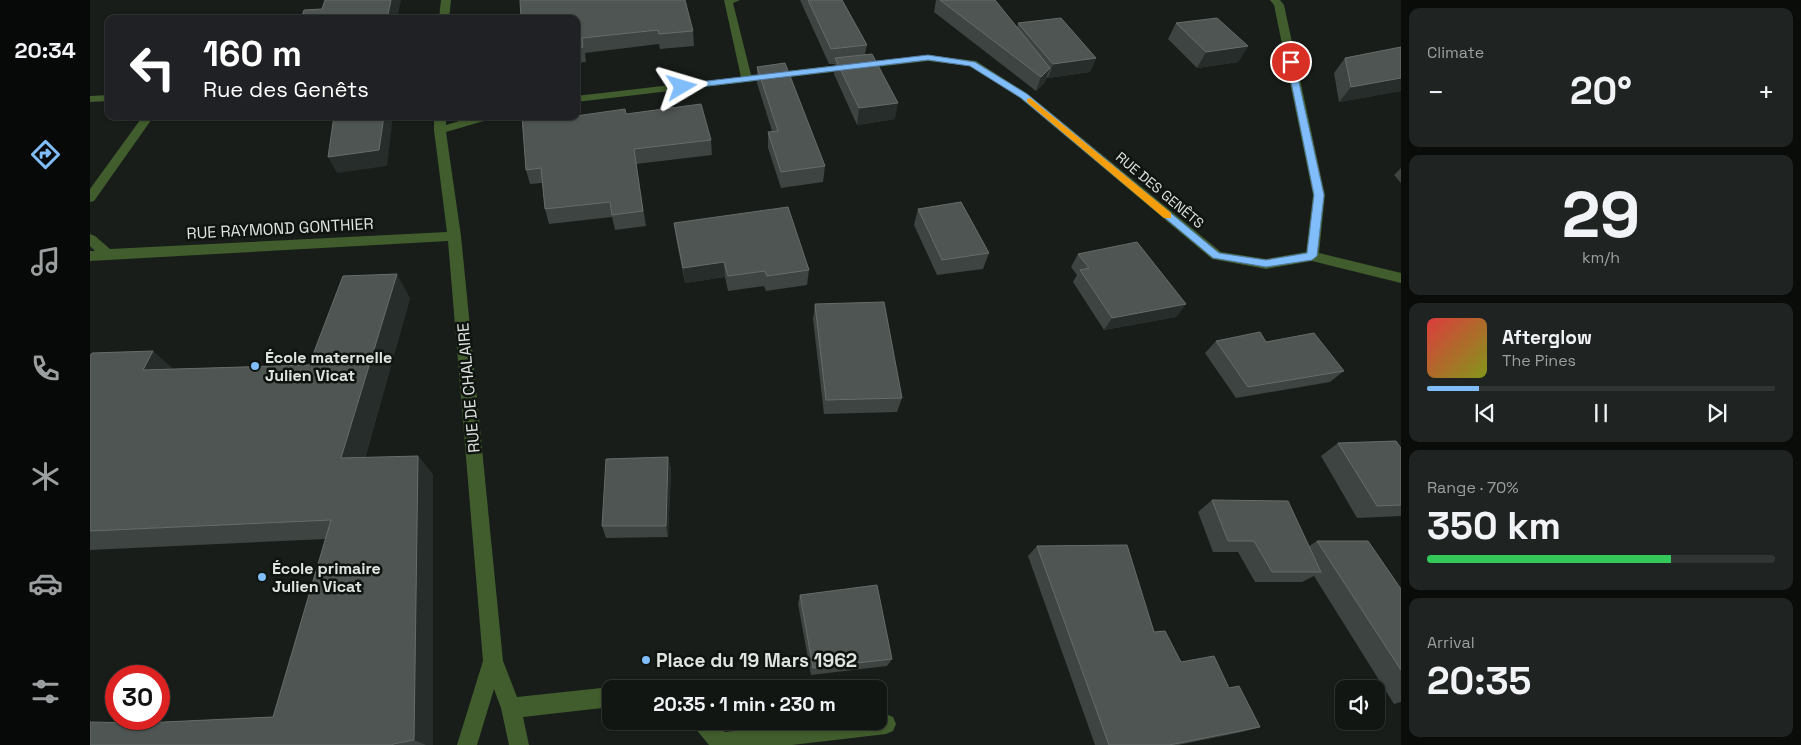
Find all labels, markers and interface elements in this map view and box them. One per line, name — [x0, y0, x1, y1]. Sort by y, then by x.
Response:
text: 160 m — [203, 32, 302, 76]
icon: left — [120, 35, 185, 100]
text: 20:34 — [14, 36, 76, 64]
pin — [1270, 41, 1312, 83]
text: Climate — [1427, 42, 1484, 63]
icon: arrive — [1277, 48, 1305, 76]
position arrow — [655, 60, 707, 112]
text: 20° — [1570, 67, 1632, 115]
text: − — [1427, 74, 1444, 110]
text: + — [1758, 74, 1775, 110]
text: Rue des Genêts — [203, 75, 369, 103]
icon: directions — [28, 137, 63, 172]
street label: RUE DES GENÊTS — [1112, 148, 1208, 232]
text: 29 — [1562, 173, 1640, 256]
street label: RUE RAYMOND GONTHIER — [186, 213, 374, 244]
icon: music — [28, 244, 63, 279]
text: km/h — [1582, 247, 1620, 268]
street label: RUE DE CHALAIRE — [452, 322, 485, 454]
text: Afterglow — [1502, 325, 1592, 350]
place label: École maternelle Julien Vicat — [265, 347, 392, 386]
text: The Pines — [1502, 350, 1576, 371]
icon: phone — [28, 351, 63, 386]
marker: École maternelle Julien Vicat — [249, 360, 261, 372]
icon: previous — [1471, 399, 1499, 427]
icon: pause — [1587, 399, 1615, 427]
icon: next — [1703, 399, 1731, 427]
icon: climate — [28, 459, 63, 494]
text: Range · 70% — [1427, 477, 1519, 498]
text: 350 km — [1427, 502, 1561, 550]
place label: École primaire Julien Vicat — [272, 558, 381, 597]
icon: car — [28, 566, 63, 601]
marker: École primaire Julien Vicat — [256, 571, 268, 583]
text: Arrival — [1427, 632, 1475, 653]
place label: Place du 19 Mars 1962 — [656, 648, 857, 673]
marker: Place du 19 Mars 1962 — [640, 654, 652, 666]
text: 20:35 — [1427, 657, 1531, 705]
speed limit sign: 30 — [105, 665, 170, 730]
icon: filters — [28, 674, 63, 709]
map controls — [1335, 680, 1385, 730]
button: sound — [1335, 680, 1385, 730]
text: 20:35 · 1 min · 230 m — [653, 692, 836, 717]

